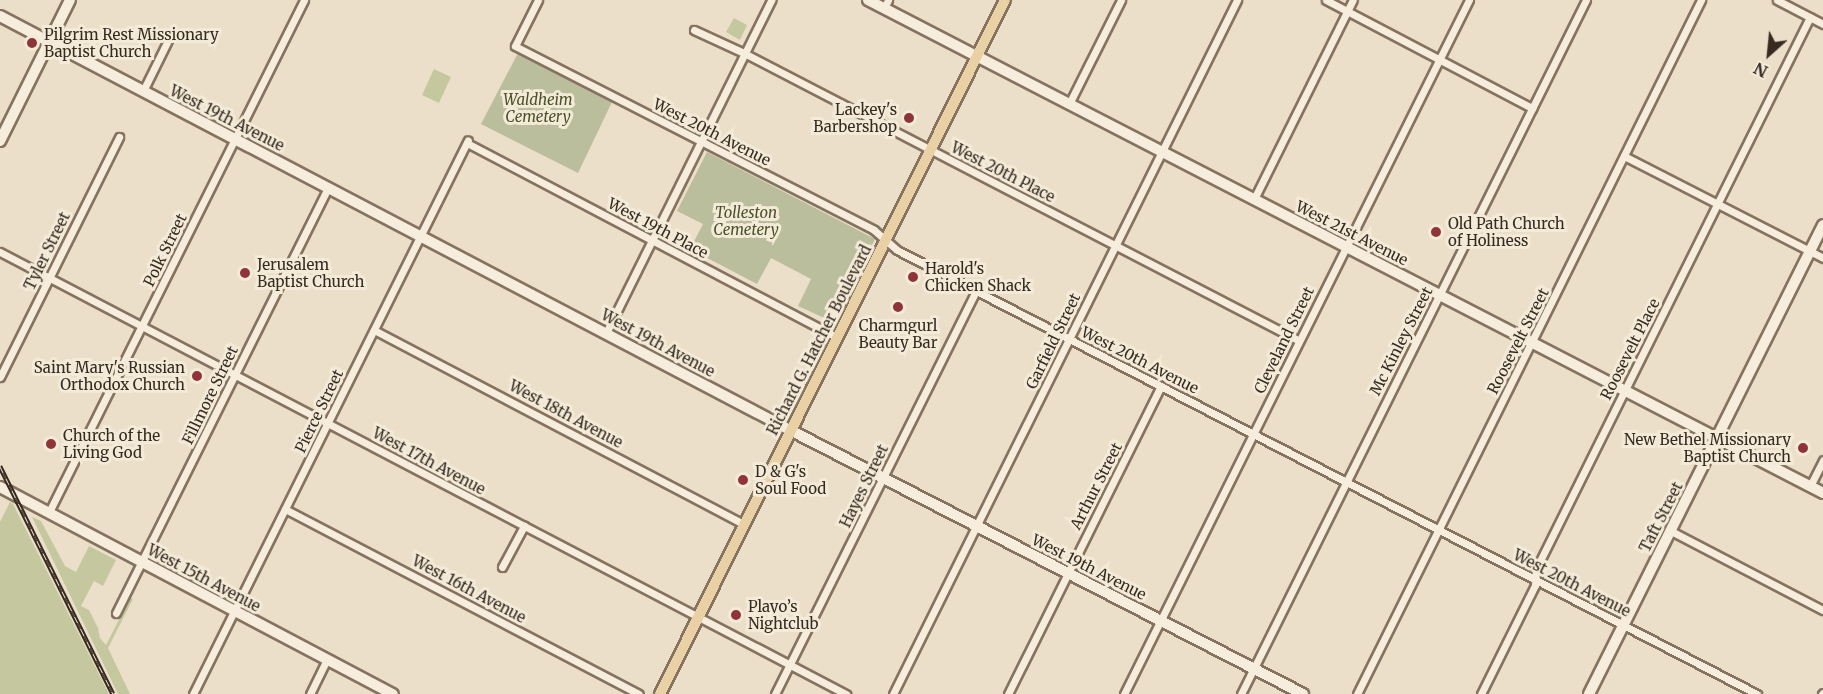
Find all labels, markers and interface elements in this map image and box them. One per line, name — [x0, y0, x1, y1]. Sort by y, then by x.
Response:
north arrow — [1739, 24, 1799, 84]
place label: Pilgrim Rest Missionary Baptist Church — [44, 25, 219, 60]
marker: Pilgrim Rest Missionary Baptist Church — [25, 36, 39, 50]
text: N — [1751, 58, 1771, 82]
street label: West 19th Avenue — [167, 81, 287, 155]
park label: Waldheim Cemetery — [503, 90, 573, 125]
street label: West 20th Avenue — [650, 95, 774, 169]
place label: Lackey's Barbershop — [813, 100, 897, 135]
marker: Lackey's Barbershop — [902, 111, 916, 125]
street label: West 20th Place — [948, 138, 1058, 206]
street label: West 19th Place — [605, 194, 711, 262]
street label: West 21st Avenue — [1293, 197, 1411, 269]
park label: Tolleston Cemetery — [713, 203, 779, 238]
street label: Tyler Street — [20, 209, 74, 293]
street label: Polk Street — [140, 211, 190, 289]
place label: Old Path Church of Holiness — [1448, 214, 1565, 249]
marker: Old Path Church of Holiness — [1429, 225, 1443, 239]
street label: Richard G. Hatcher Boulevard — [763, 242, 875, 438]
place label: Jerusalem Baptist Church — [257, 255, 364, 290]
place label: Harold's Chicken Shack — [925, 259, 1031, 294]
marker: Jerusalem Baptist Church — [238, 266, 252, 280]
marker: Harold's Chicken Shack — [906, 270, 920, 284]
street label: Cleveland Street — [1250, 284, 1318, 396]
street label: Mc Kinley Street — [1366, 284, 1436, 398]
street label: Roosevelt Street — [1484, 285, 1552, 397]
street label: Garfield Street — [1022, 290, 1084, 392]
street label: Roosevelt Place — [1597, 295, 1663, 403]
marker: Charmgurl Beauty Bar — [891, 300, 905, 314]
street label: West 19th Avenue — [598, 305, 718, 381]
place label: Charmgurl Beauty Bar — [859, 316, 937, 351]
street label: West 20th Avenue — [1078, 323, 1202, 397]
street label: Fillmore Street — [178, 343, 242, 447]
place label: Saint Mary's Russian Orthodox Church — [34, 358, 185, 393]
street label: Pierce Street — [291, 366, 347, 456]
marker: Saint Mary's Russian Orthodox Church — [190, 369, 204, 383]
street label: West 18th Avenue — [506, 376, 626, 452]
street label: West 17th Avenue — [370, 424, 488, 498]
place label: Church of the Living God — [63, 426, 160, 461]
place label: New Bethel Missionary Baptist Church — [1624, 430, 1791, 465]
marker: Church of the Living God — [44, 437, 58, 451]
street label: Arthur Street — [1066, 439, 1126, 533]
marker: New Bethel Missionary Baptist Church — [1796, 441, 1810, 455]
street label: Hayes Street — [836, 442, 892, 530]
place label: D & G's Soul Food — [755, 462, 826, 497]
marker: D & G's Soul Food — [736, 473, 750, 487]
street label: Taft Street — [1636, 479, 1686, 555]
street label: West 19th Avenue — [1029, 530, 1149, 604]
street label: West 15th Avenue — [144, 541, 264, 615]
street label: West 20th Avenue — [1510, 546, 1634, 620]
street label: West 16th Avenue — [409, 551, 529, 627]
place label: Playo’s Nightclub — [748, 597, 818, 632]
marker: Playo’s Nightclub — [729, 608, 743, 622]

